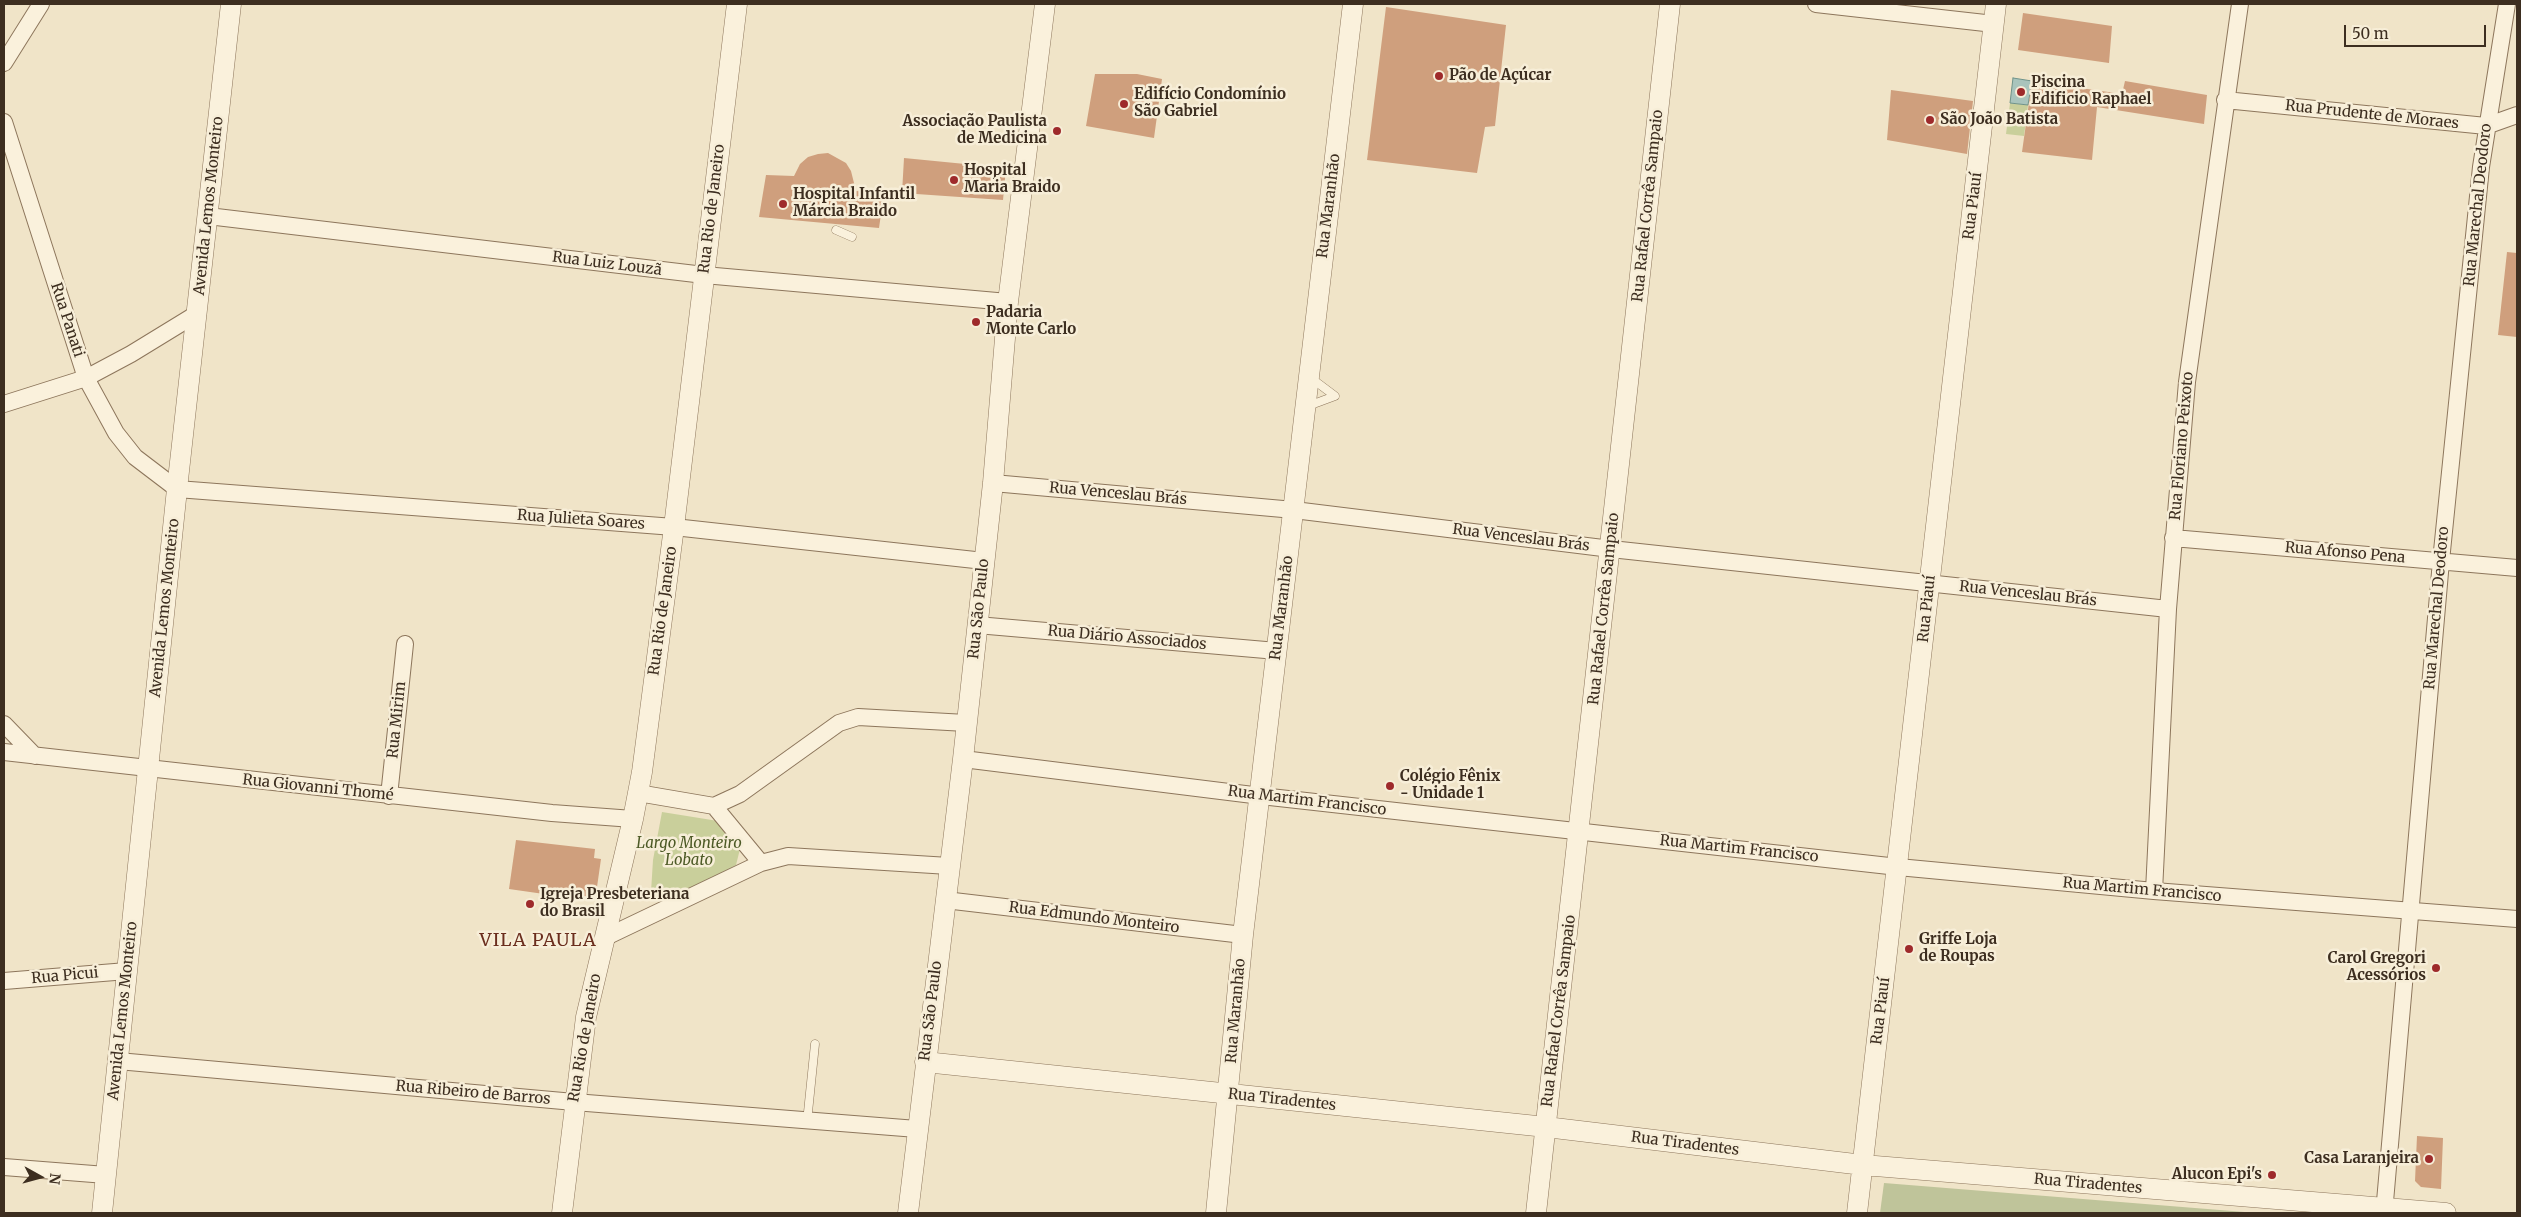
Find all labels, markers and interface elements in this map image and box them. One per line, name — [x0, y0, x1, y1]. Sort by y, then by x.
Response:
scale bar — [2346, 15, 2488, 47]
text: 50 m — [2352, 24, 2389, 43]
place label: Pão de Açúcar — [1449, 67, 1551, 85]
marker: Pão de Açúcar — [1433, 70, 1445, 82]
place label: Piscina Edificio Raphael — [2031, 74, 2151, 109]
place label: Edifício Condomínio São Gabriel — [1134, 86, 1286, 121]
marker: Piscina Edificio Raphael — [2015, 86, 2027, 98]
street label: Rua Prudente de Moraes — [2284, 97, 2460, 133]
marker: Edifício Condomínio São Gabriel — [1118, 98, 1130, 110]
street label: Rua Rafael Corrêa Sampaio — [1629, 109, 1667, 303]
place label: São João Batista — [1940, 111, 2058, 129]
place label: Associação Paulista de Medicina — [902, 113, 1047, 148]
marker: São João Batista — [1924, 114, 1936, 126]
street label: Avenida Lemos Monteiro — [191, 116, 227, 296]
street label: Rua Marechal Deodoro — [2460, 123, 2496, 287]
marker: Associação Paulista de Medicina — [1051, 125, 1063, 137]
street label: Rua Rio de Janeiro — [695, 143, 729, 275]
street label: Rua Maranhão — [1314, 153, 1344, 259]
place label: Hospital Maria Braido — [964, 162, 1060, 197]
street label: Rua Piauí — [1960, 171, 1986, 241]
marker: Hospital Maria Braido — [948, 174, 960, 186]
place label: Hospital Infantil Márcia Braido — [793, 186, 915, 221]
marker: Hospital Infantil Márcia Braido — [777, 198, 789, 210]
street label: Rua Luiz Louzã — [551, 248, 663, 280]
street label: Rua Panati — [46, 280, 88, 360]
place label: Padaria Monte Carlo — [986, 304, 1076, 339]
marker: Padaria Monte Carlo — [970, 316, 982, 328]
street label: Rua Floriano Peixoto — [2167, 371, 2197, 521]
street label: Rua Venceslau Brás — [1048, 479, 1188, 509]
street label: Rua Julieta Soares — [516, 507, 646, 533]
street label: Rua Rafael Corrêa Sampaio — [1585, 512, 1623, 706]
street label: Avenida Lemos Monteiro — [147, 518, 183, 698]
street label: Rua Venceslau Brás — [1451, 521, 1591, 555]
street label: Rua Marechal Deodoro — [2421, 526, 2453, 690]
street label: Rua Afonso Pena — [2284, 539, 2406, 567]
street label: Rua Rio de Janeiro — [645, 545, 681, 677]
street label: Rua Maranhão — [1267, 555, 1297, 661]
street label: Rua São Paulo — [965, 558, 993, 660]
street label: Rua Piauí — [1915, 574, 1939, 644]
street label: Rua Venceslau Brás — [1958, 578, 2098, 610]
street label: Rua Diário Associados — [1047, 622, 1207, 654]
street label: Rua Mirim — [384, 681, 410, 759]
place label: Colégio Fênix - Unidade 1 — [1400, 768, 1500, 803]
street label: Rua Giovanni Thomé — [241, 771, 395, 805]
marker: Colégio Fênix - Unidade 1 — [1384, 780, 1396, 792]
street label: Rua Martim Francisco — [1227, 782, 1387, 820]
street label: Rua Martim Francisco — [1659, 832, 1819, 866]
park label: Largo Monteiro Lobato — [636, 835, 742, 870]
street label: Rua Martim Francisco — [2062, 874, 2222, 906]
place label: Igreja Presbeteriana do Brasil — [540, 886, 689, 921]
marker: Igreja Presbeteriana do Brasil — [524, 898, 536, 910]
street label: Rua Edmundo Monteiro — [1008, 899, 1180, 937]
street label: Rua Rafael Corrêa Sampaio — [1538, 914, 1580, 1108]
street label: Avenida Lemos Monteiro — [105, 921, 141, 1101]
district label: VILA PAULA — [478, 930, 598, 952]
place label: Griffe Loja de Roupas — [1919, 931, 1997, 966]
marker: Griffe Loja de Roupas — [1903, 943, 1915, 955]
place label: Carol Gregori Acessórios — [2328, 950, 2426, 985]
street label: Rua Maranhão — [1222, 958, 1250, 1064]
street label: Rua São Paulo — [916, 960, 946, 1062]
marker: Carol Gregori Acessórios — [2430, 962, 2442, 974]
street label: Rua Picui — [31, 964, 99, 988]
street label: Rua Rio de Janeiro — [565, 972, 605, 1104]
street label: Rua Piauí — [1868, 976, 1894, 1046]
street label: Rua Ribeiro de Barros — [395, 1077, 551, 1109]
street label: Rua Tiradentes — [1227, 1085, 1337, 1115]
street label: Rua Tiradentes — [1630, 1128, 1740, 1160]
place label: Casa Laranjeira — [2304, 1150, 2419, 1168]
north arrow — [15, 1152, 65, 1202]
marker: Casa Laranjeira — [2423, 1153, 2435, 1165]
place label: Alucon Epi's — [2172, 1166, 2262, 1184]
marker: Alucon Epi's — [2266, 1169, 2278, 1181]
street label: Rua Tiradentes — [2033, 1170, 2143, 1198]
text: N — [45, 1172, 64, 1185]

